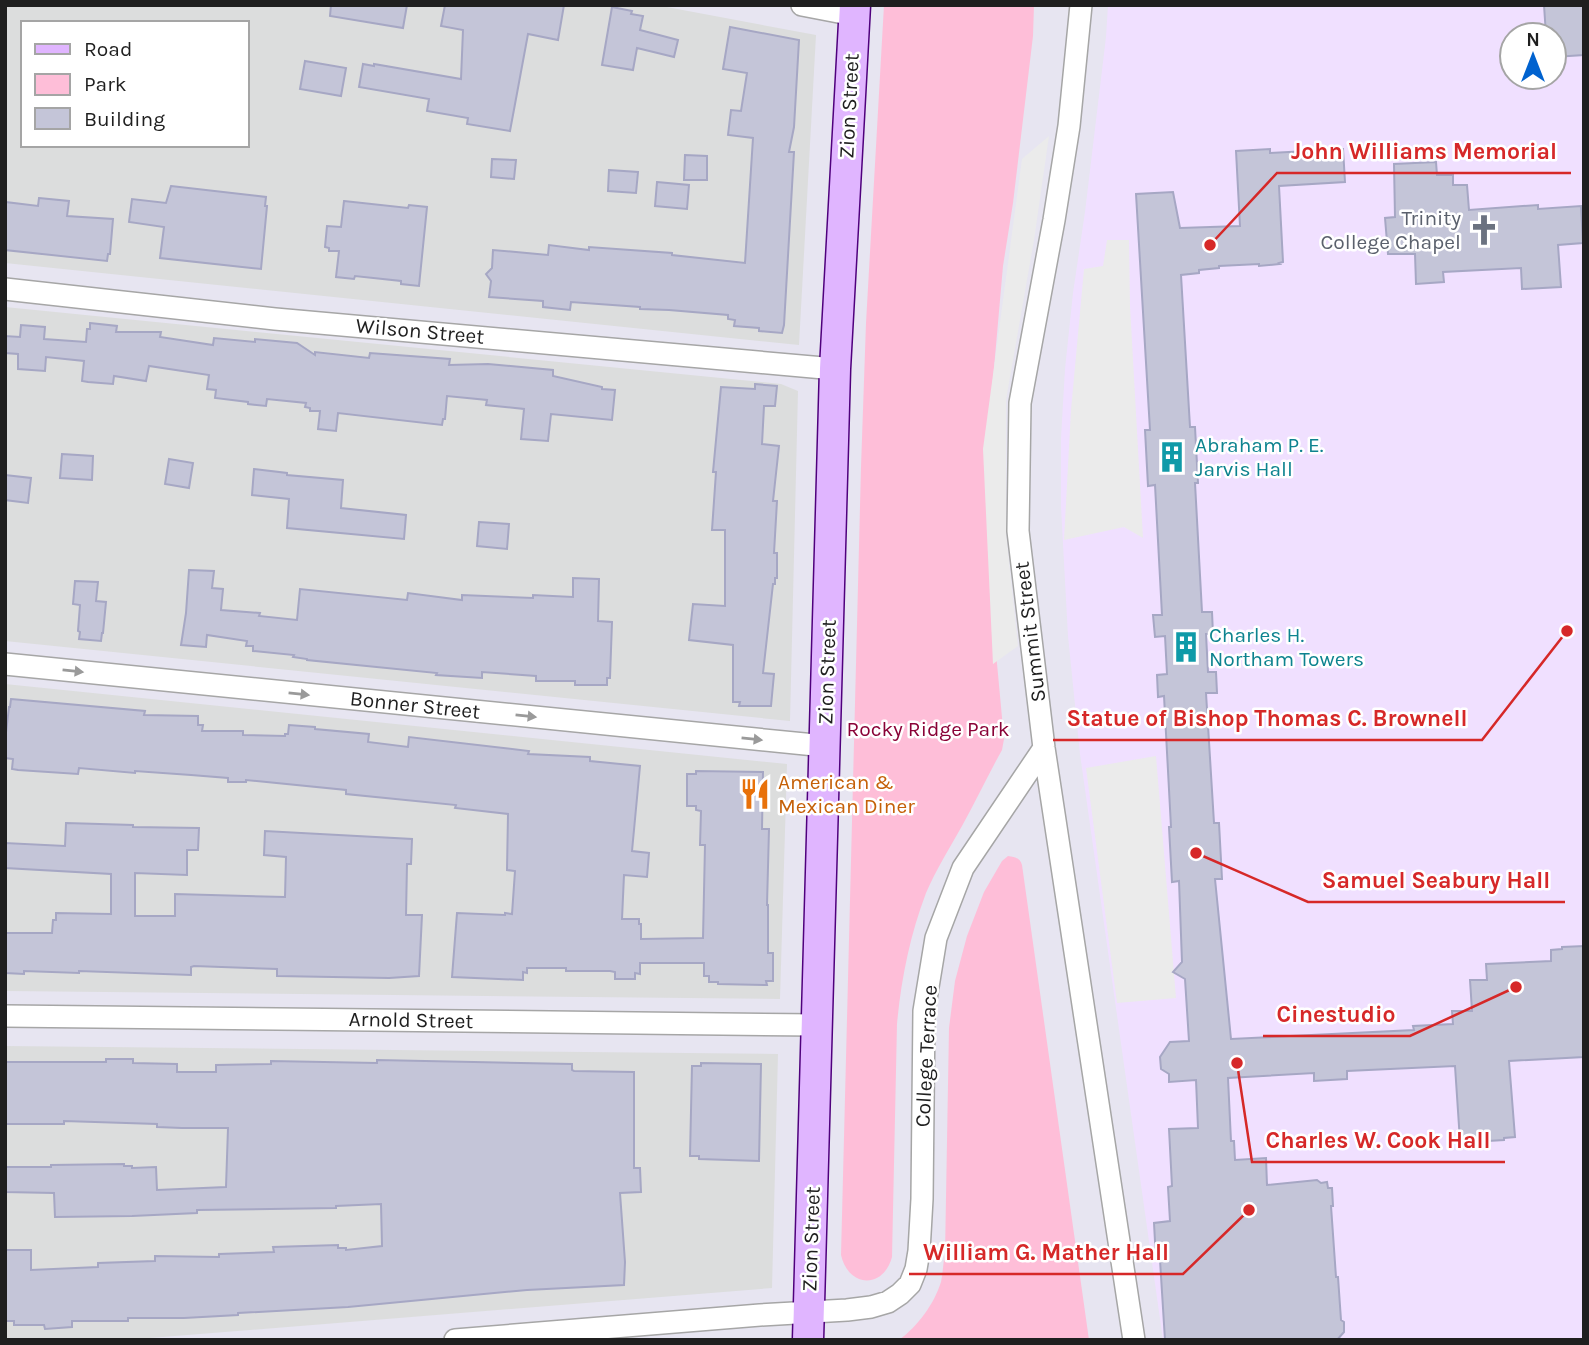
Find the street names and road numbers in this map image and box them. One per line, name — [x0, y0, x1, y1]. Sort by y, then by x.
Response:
street label: Zion Street — [834, 53, 864, 159]
street label: Wilson Street — [355, 313, 485, 349]
street label: Summit Street — [1009, 560, 1051, 704]
street label: Zion Street — [813, 619, 841, 725]
street label: Bonner Street — [349, 686, 481, 724]
street label: College Terrace — [910, 984, 942, 1128]
street label: Arnold Street — [348, 1007, 474, 1033]
street label: Zion Street — [797, 1186, 825, 1292]

